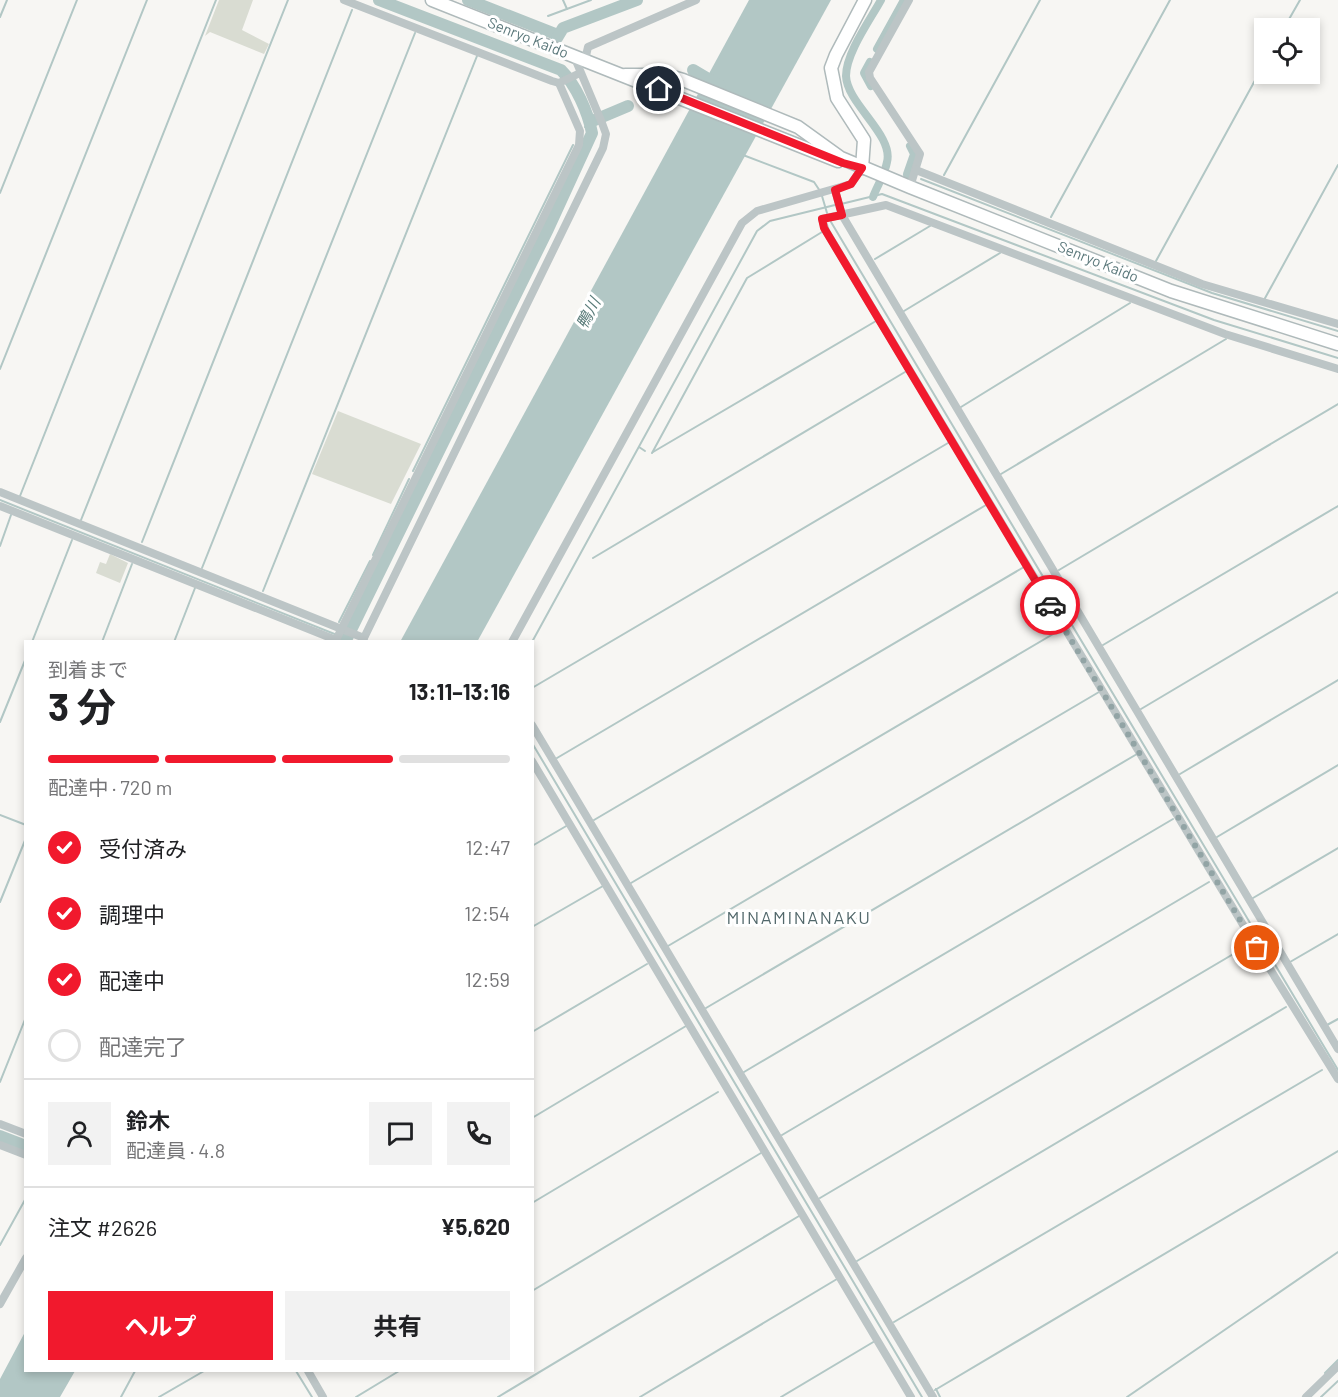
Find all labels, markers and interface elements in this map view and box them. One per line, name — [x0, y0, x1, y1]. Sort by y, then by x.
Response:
street label: Senryo Kaido — [485, 13, 571, 61]
map controls — [1254, 18, 1320, 84]
button: locate — [1254, 18, 1320, 84]
pin — [633, 63, 684, 114]
icon: home — [642, 72, 675, 105]
street label: Senryo Kaido — [1055, 237, 1141, 285]
water label: 鴨川 — [572, 292, 604, 331]
courier — [1020, 575, 1080, 635]
icon: car — [1034, 589, 1067, 622]
text: 到着まで — [48, 657, 128, 681]
text: 13:11–13:16 — [409, 678, 510, 704]
text: 3 分 — [48, 682, 116, 729]
text: 配達中 · 720 m — [48, 775, 172, 799]
icon: check — [48, 831, 81, 864]
text: 受付済み — [99, 835, 187, 861]
text: 12:47 — [466, 835, 510, 859]
icon: check — [48, 897, 81, 930]
text: 調理中 — [99, 901, 165, 927]
text: 12:54 — [464, 901, 510, 925]
district label: MINAMINANAKU — [726, 906, 872, 928]
pin — [1231, 922, 1282, 973]
icon: bag — [1240, 931, 1273, 964]
icon: check — [48, 963, 81, 996]
text: 配達中 — [99, 967, 165, 993]
text: 12:59 — [465, 967, 510, 991]
text: 配達完了 — [99, 1033, 187, 1059]
button: person — [48, 1102, 111, 1165]
button: chat — [369, 1102, 432, 1165]
button: phone — [447, 1102, 510, 1165]
text: 鈴木 — [126, 1107, 170, 1133]
text: 配達員 · 4.8 — [126, 1138, 225, 1162]
text: ¥5,620 — [441, 1213, 510, 1239]
text: 注文 #2626 — [48, 1214, 157, 1240]
button: ヘルプ — [48, 1291, 273, 1360]
button: 共有 — [285, 1291, 510, 1360]

